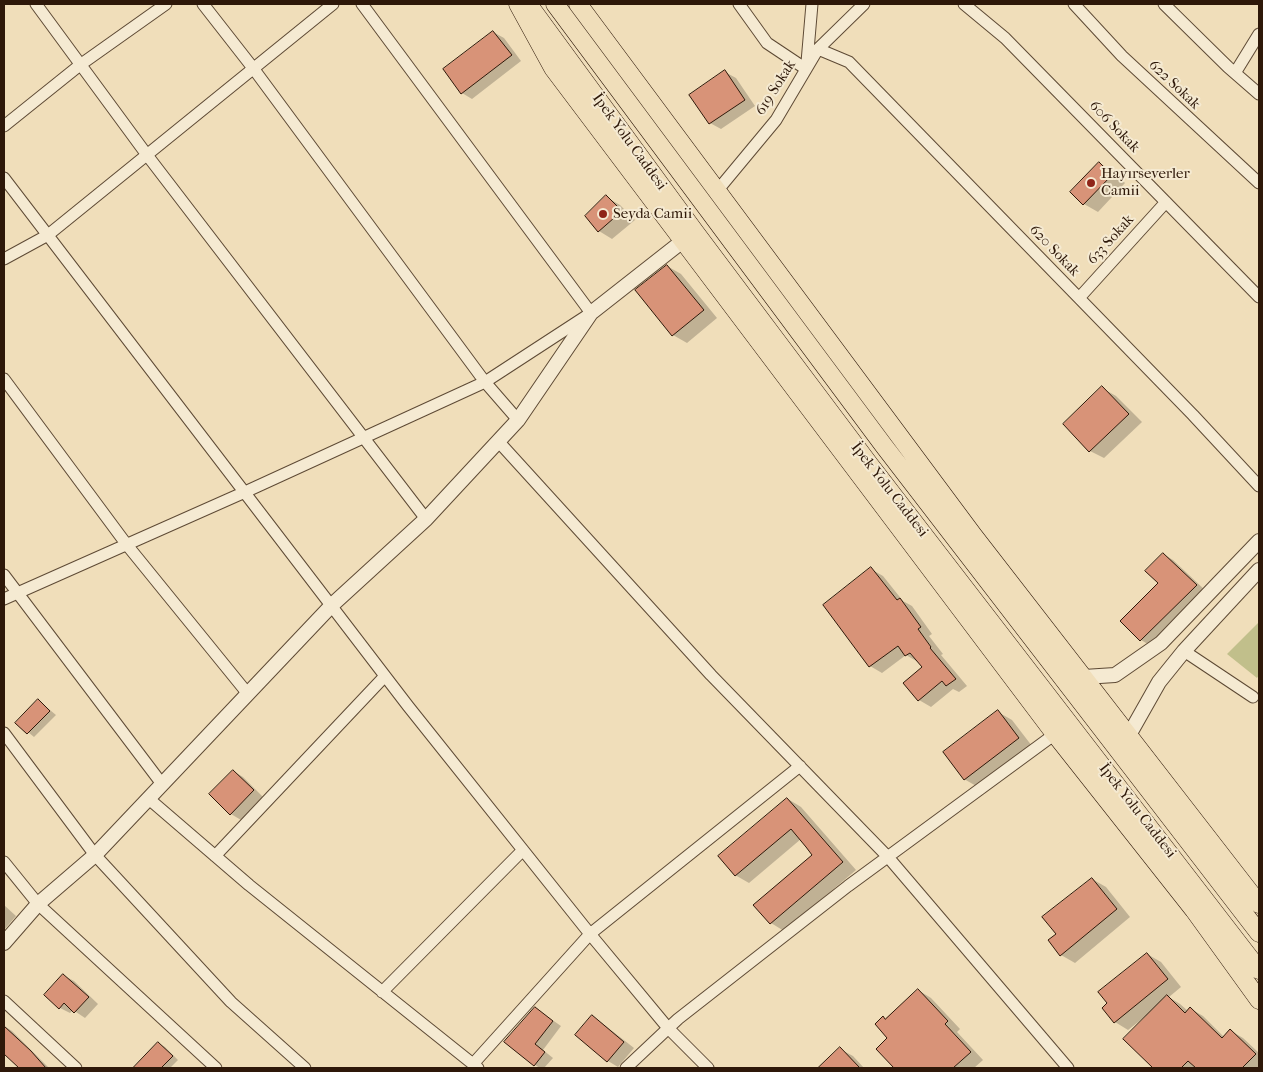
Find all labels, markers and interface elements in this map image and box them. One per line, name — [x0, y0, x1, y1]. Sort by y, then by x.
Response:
street label: 622 Sokak — [1144, 56, 1204, 114]
street label: 619 Sokak — [752, 57, 800, 119]
street label: İpek Yolu Caddesi — [588, 90, 670, 194]
street label: 606 Sokak — [1085, 97, 1143, 157]
place label: Hayırseverler Camii — [1101, 165, 1190, 200]
marker: Hayırseverler Camii — [1085, 177, 1097, 189]
place label: Seyda Camii — [613, 205, 692, 223]
marker: Seyda Camii — [597, 208, 609, 220]
street label: 633 Sokak — [1084, 211, 1138, 269]
street label: 620 Sokak — [1025, 221, 1083, 281]
street label: İpek Yolu Caddesi — [846, 439, 932, 541]
street label: İpek Yolu Caddesi — [1094, 760, 1180, 862]

